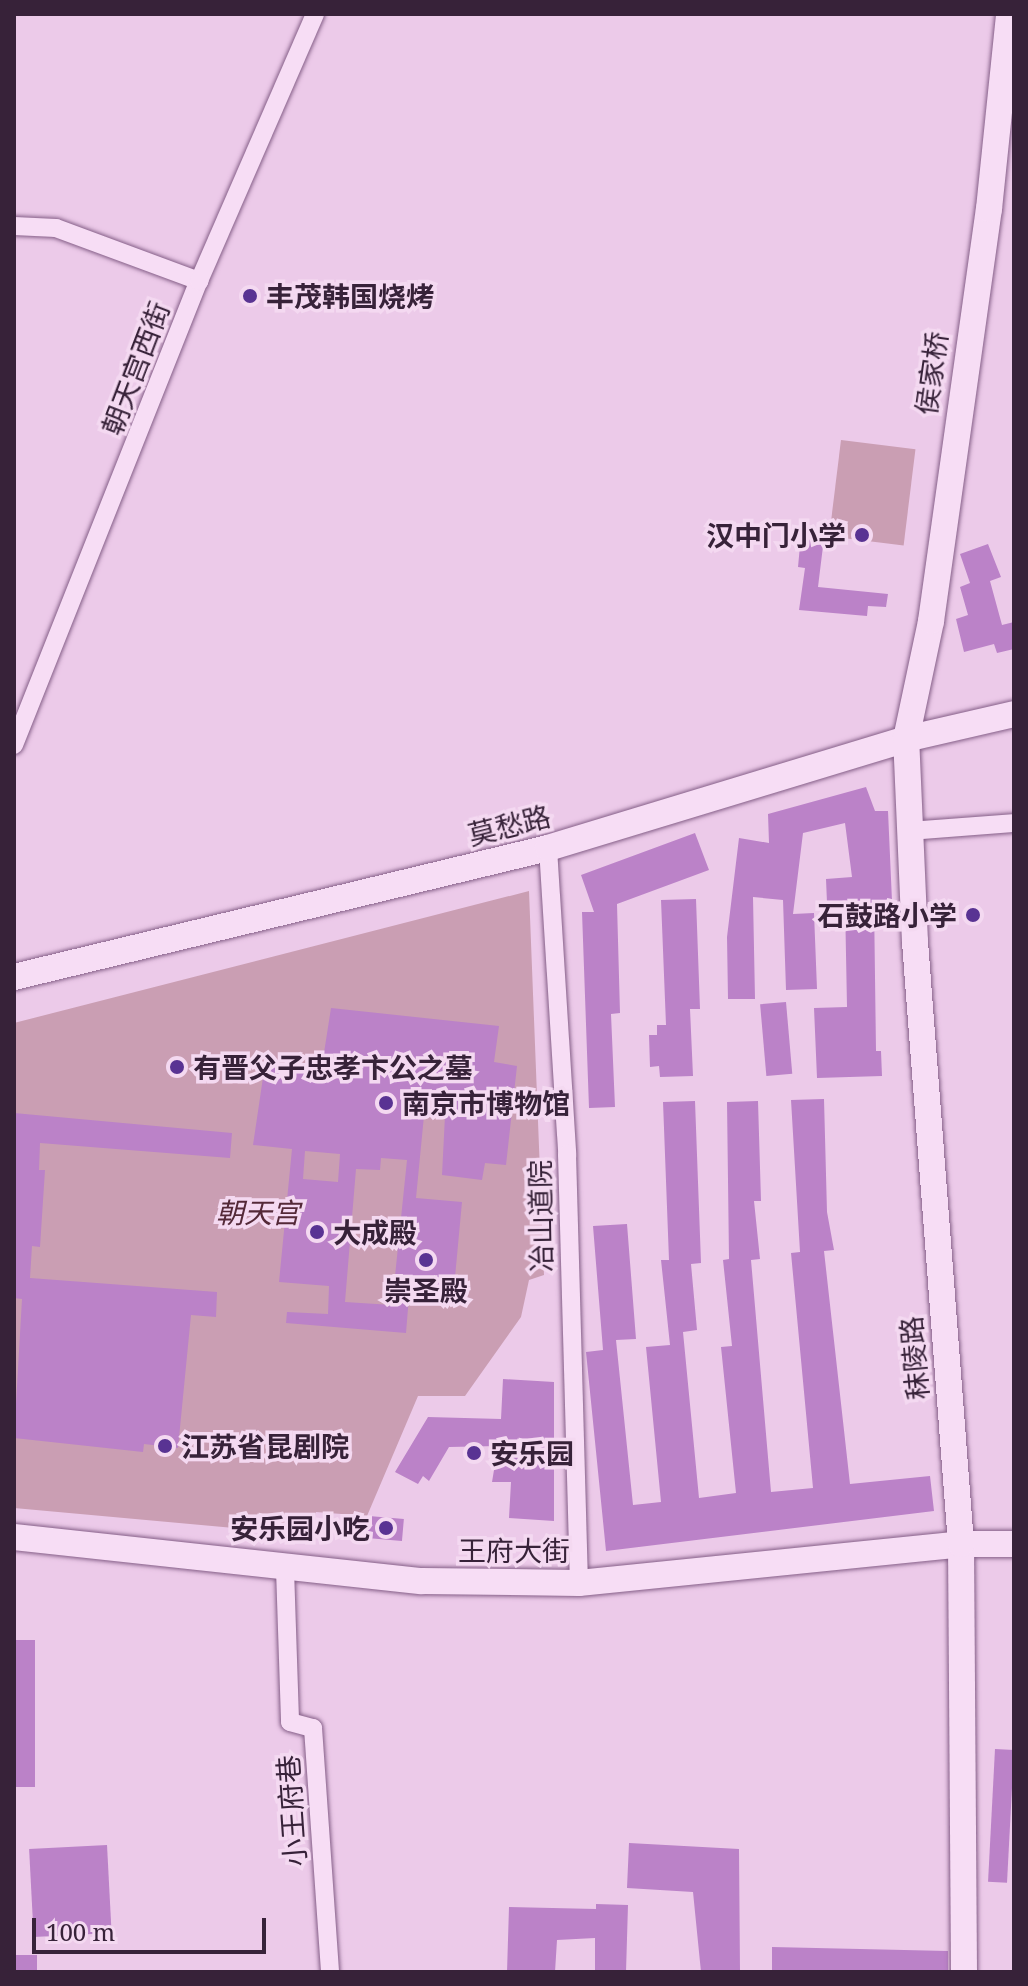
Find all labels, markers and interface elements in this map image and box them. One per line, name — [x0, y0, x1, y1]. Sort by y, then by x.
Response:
place label: 丰茂韩国烧烤 — [266, 279, 434, 313]
marker: 丰茂韩国烧烤 — [241, 287, 259, 305]
street label: 朝天宫西街 — [94, 297, 176, 439]
street label: 侯家桥 — [909, 329, 953, 417]
place label: 汉中门小学 — [706, 518, 846, 552]
marker: 汉中门小学 — [853, 526, 871, 544]
street label: 莫愁路 — [464, 799, 554, 851]
place label: 石鼓路小学 — [817, 898, 957, 932]
marker: 石鼓路小学 — [964, 906, 982, 924]
place label: 有晋父子忠孝卞公之墓 — [193, 1050, 473, 1084]
marker: 有晋父子忠孝卞公之墓 — [168, 1058, 186, 1076]
place label: 南京市博物馆 — [402, 1086, 570, 1120]
marker: 南京市博物馆 — [377, 1094, 395, 1112]
street label: 冶山道院 — [522, 1160, 558, 1272]
park label: 朝天宫 — [216, 1195, 300, 1229]
place label: 大成殿 — [333, 1215, 417, 1249]
marker: 大成殿 — [308, 1223, 326, 1241]
marker: 崇圣殿 — [417, 1251, 435, 1269]
place label: 崇圣殿 — [384, 1273, 468, 1307]
street label: 秣陵路 — [894, 1315, 934, 1401]
place label: 江苏省昆剧院 — [181, 1429, 349, 1463]
place label: 安乐园 — [490, 1436, 574, 1470]
marker: 江苏省昆剧院 — [156, 1437, 174, 1455]
marker: 安乐园 — [465, 1444, 483, 1462]
place label: 安乐园小吃 — [230, 1511, 370, 1545]
marker: 安乐园小吃 — [377, 1519, 395, 1537]
street label: 王府大街 — [458, 1533, 570, 1567]
street label: 小王府巷 — [270, 1754, 312, 1868]
scale bar — [36, 1902, 270, 1952]
text: 100 m — [46, 1915, 115, 1948]

